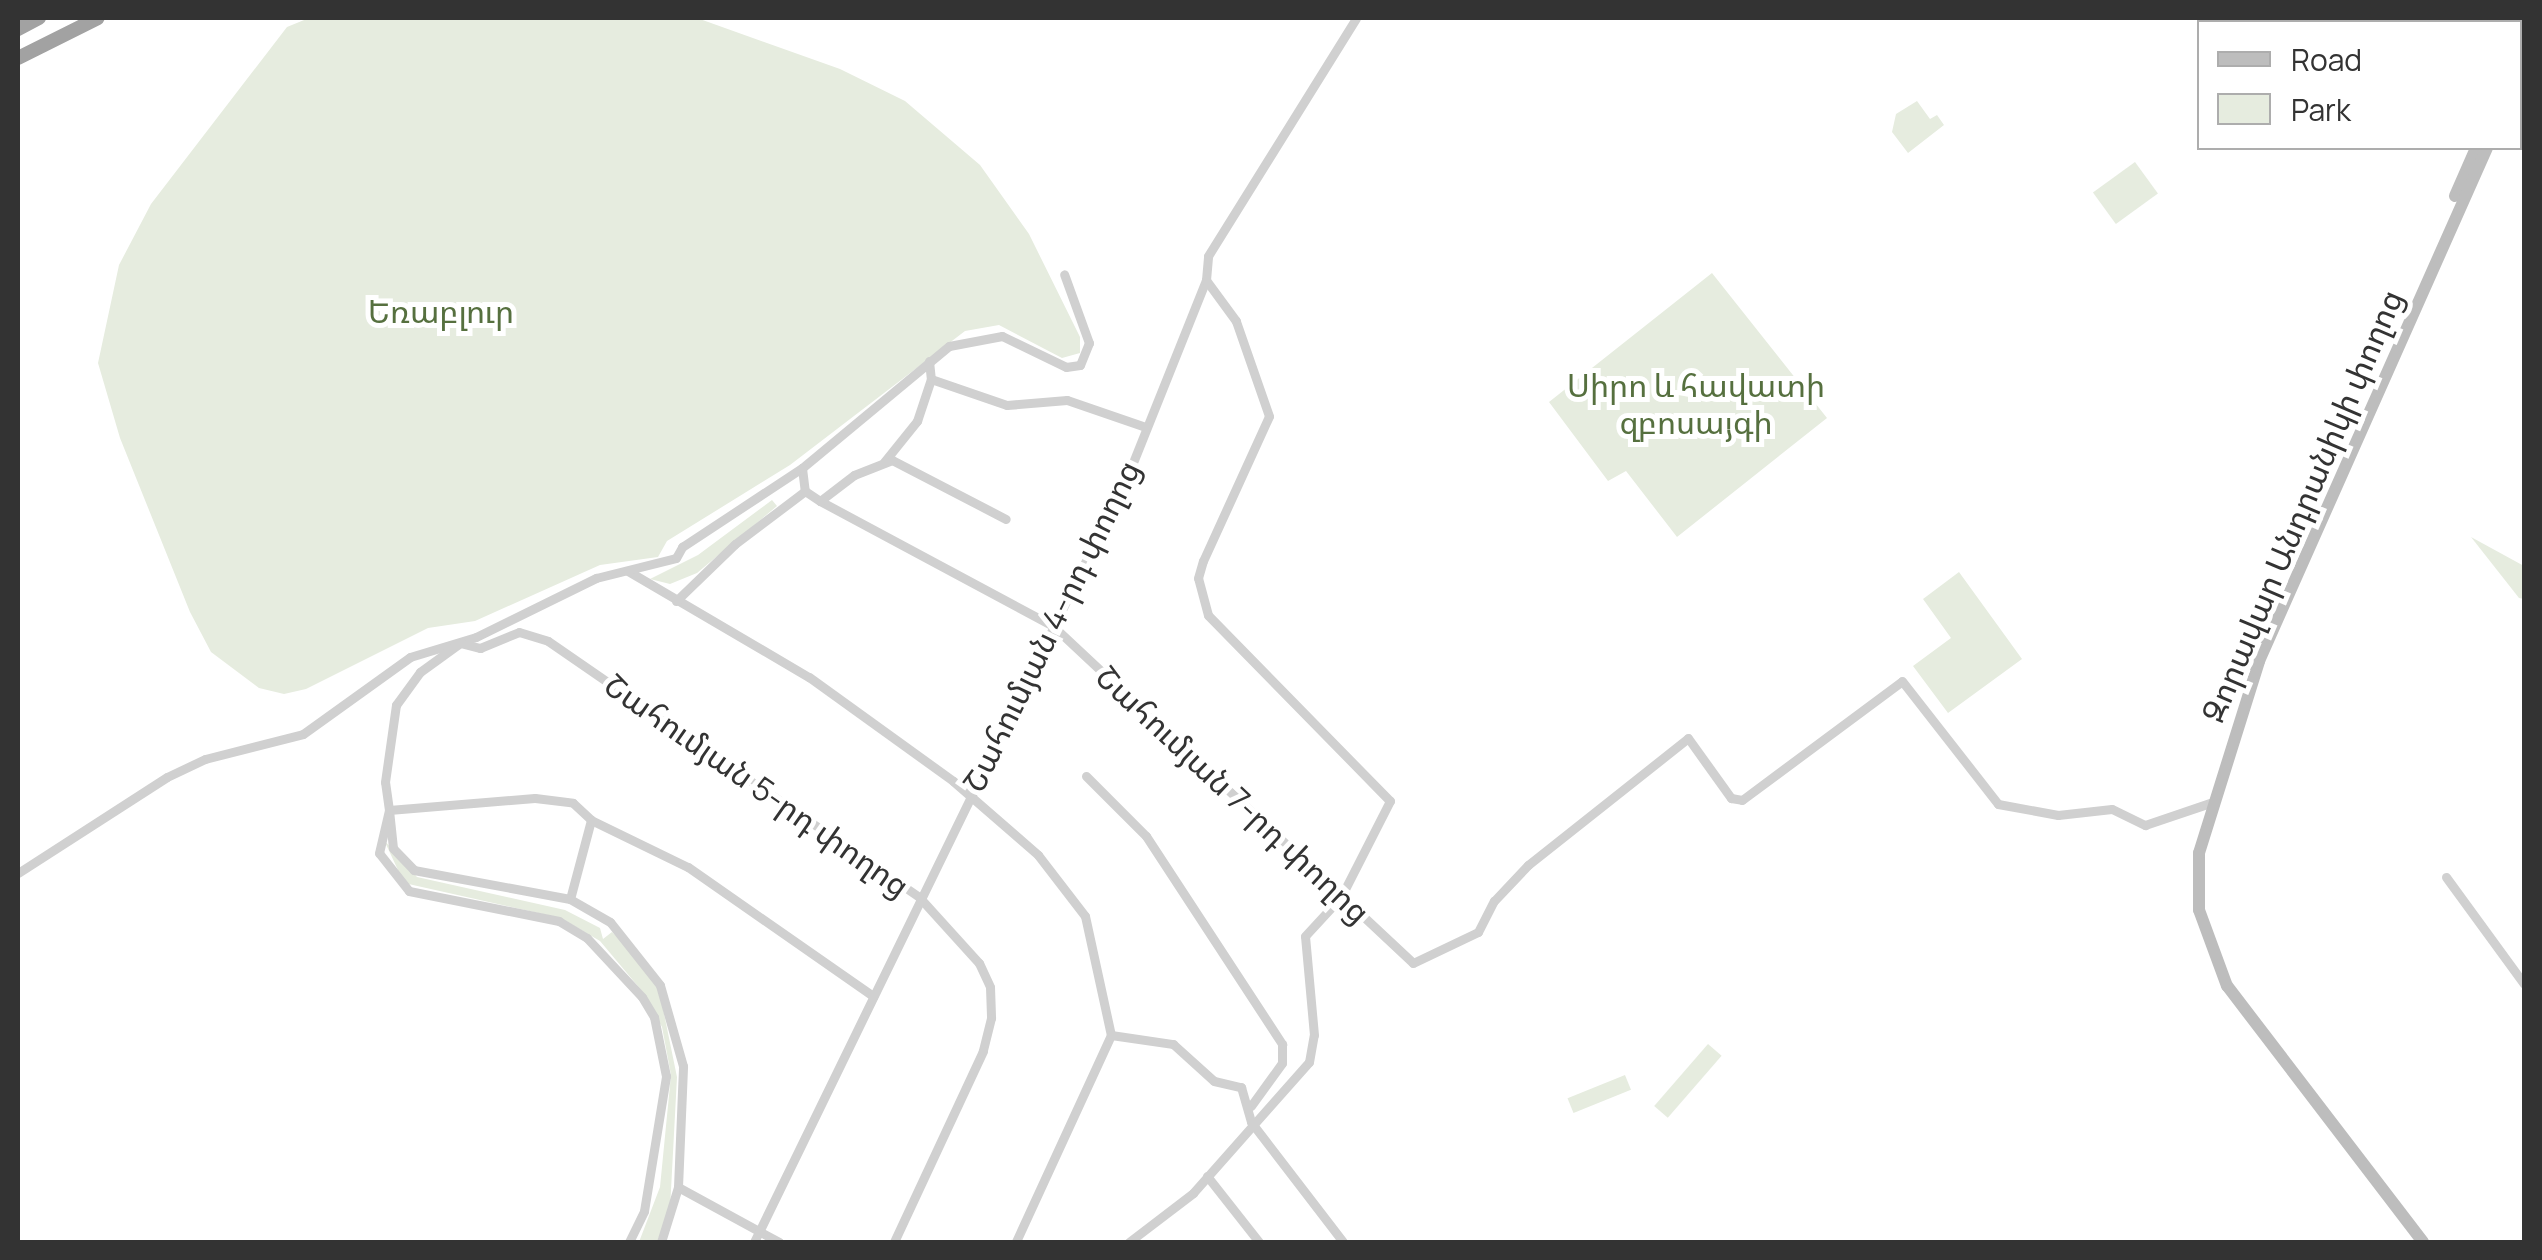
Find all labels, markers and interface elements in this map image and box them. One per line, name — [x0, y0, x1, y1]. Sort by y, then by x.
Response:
legend — [2197, 20, 2522, 150]
text: Road — [2291, 39, 2362, 80]
text: Park — [2291, 89, 2351, 130]
street label: Զորավար Անդրանիկի փողոց — [2193, 284, 2411, 728]
park label: Եռաբլուր — [368, 292, 514, 330]
park label: Սիրո և հավատի զբոսայգի — [1567, 367, 1825, 442]
street label: Շահումյան 4-րդ փողոց — [954, 454, 1148, 798]
street label: Շահումյան 7-րդ փողոց — [1088, 657, 1378, 931]
street label: Շահումյան 5-րդ փողոց — [597, 665, 917, 905]

